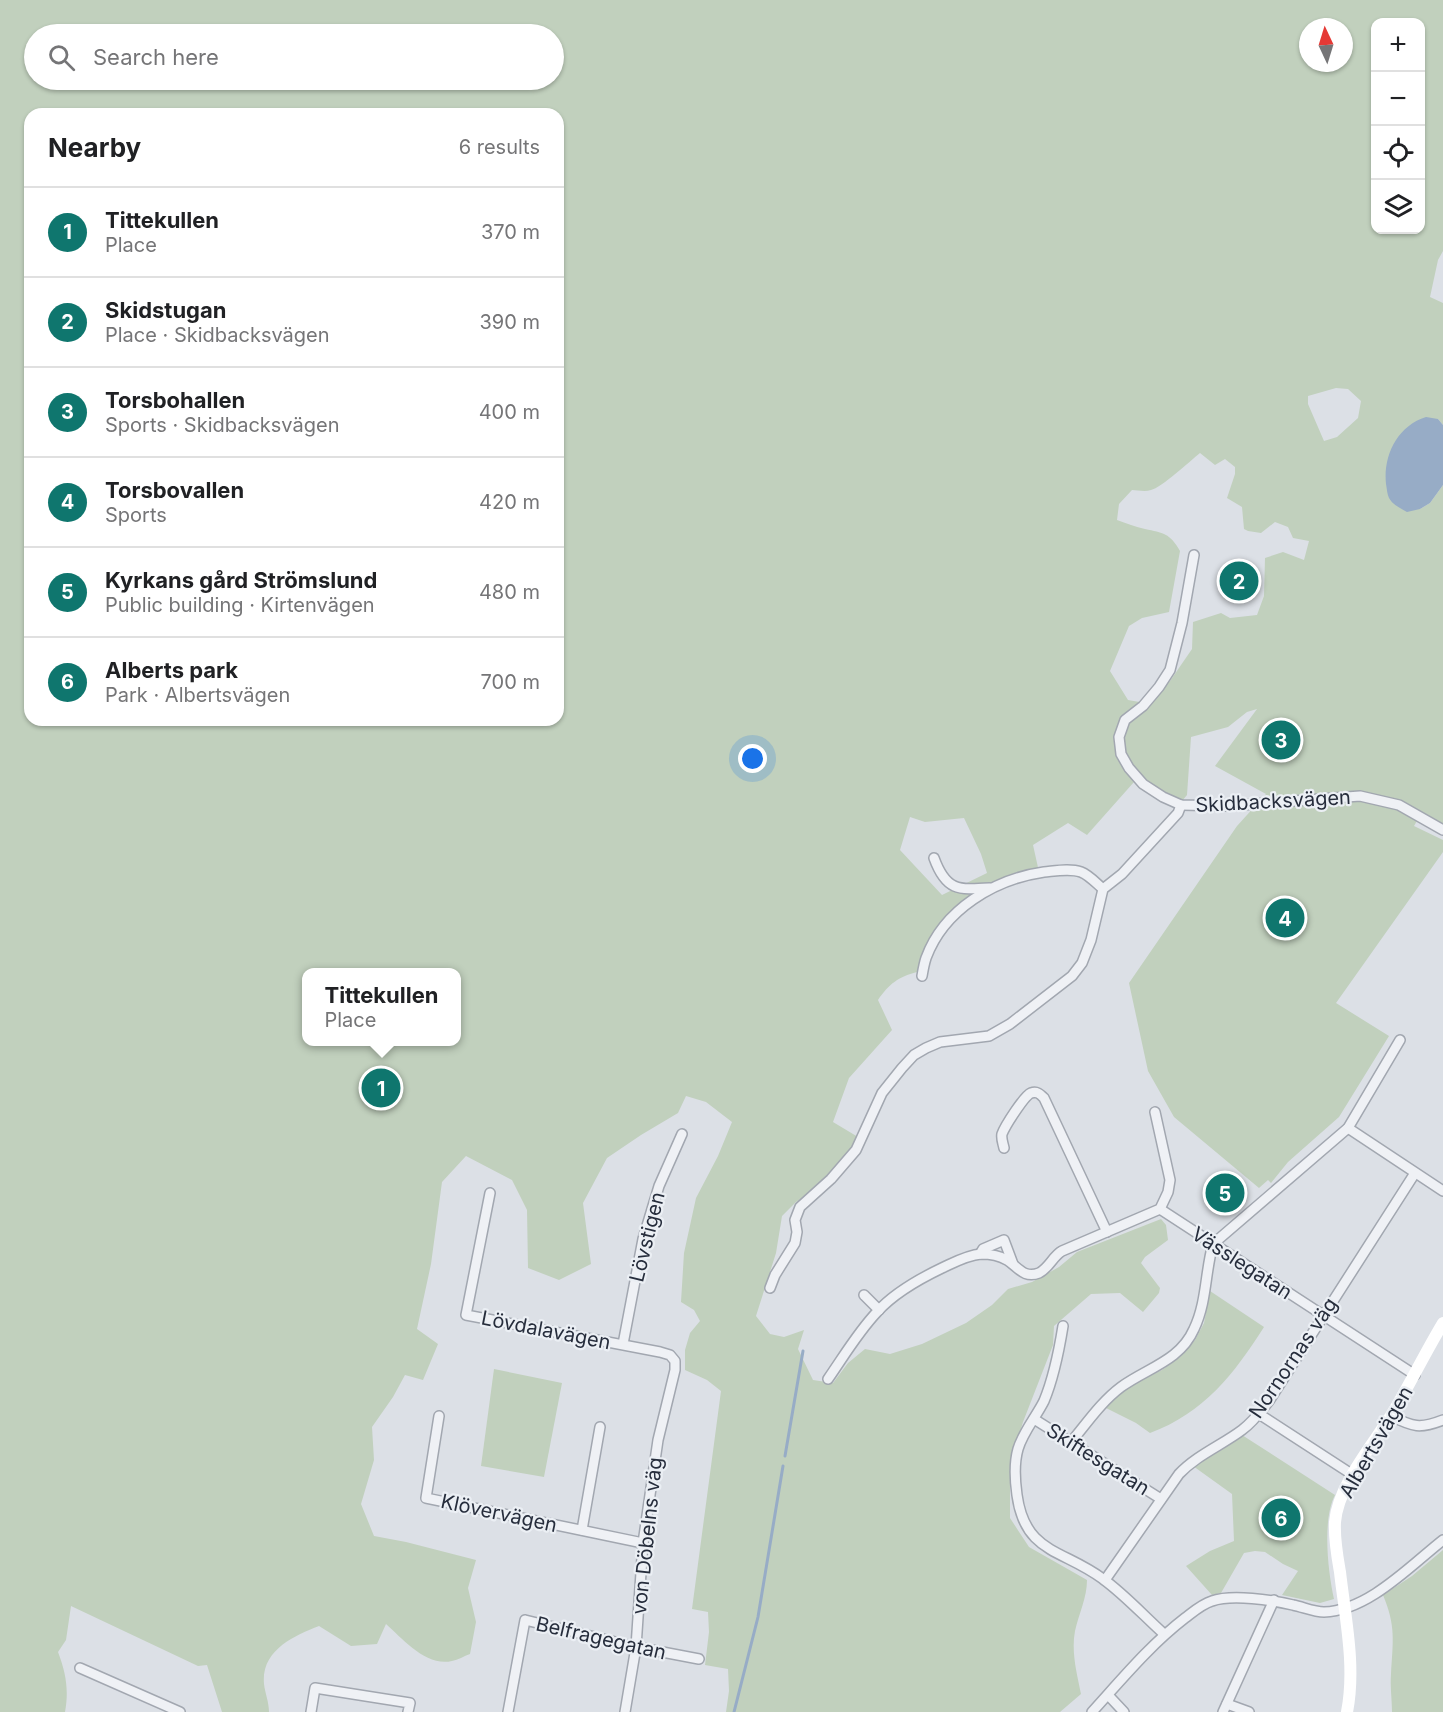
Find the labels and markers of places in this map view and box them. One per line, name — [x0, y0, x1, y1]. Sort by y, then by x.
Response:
pin: 2 — [1220, 558, 1258, 604]
pin: 3 — [1262, 718, 1300, 762]
pin: 4 — [1266, 896, 1304, 940]
pin: 1 — [362, 1066, 400, 1110]
pin: 5 — [1206, 1170, 1244, 1216]
pin: 6 — [1262, 1496, 1300, 1540]

